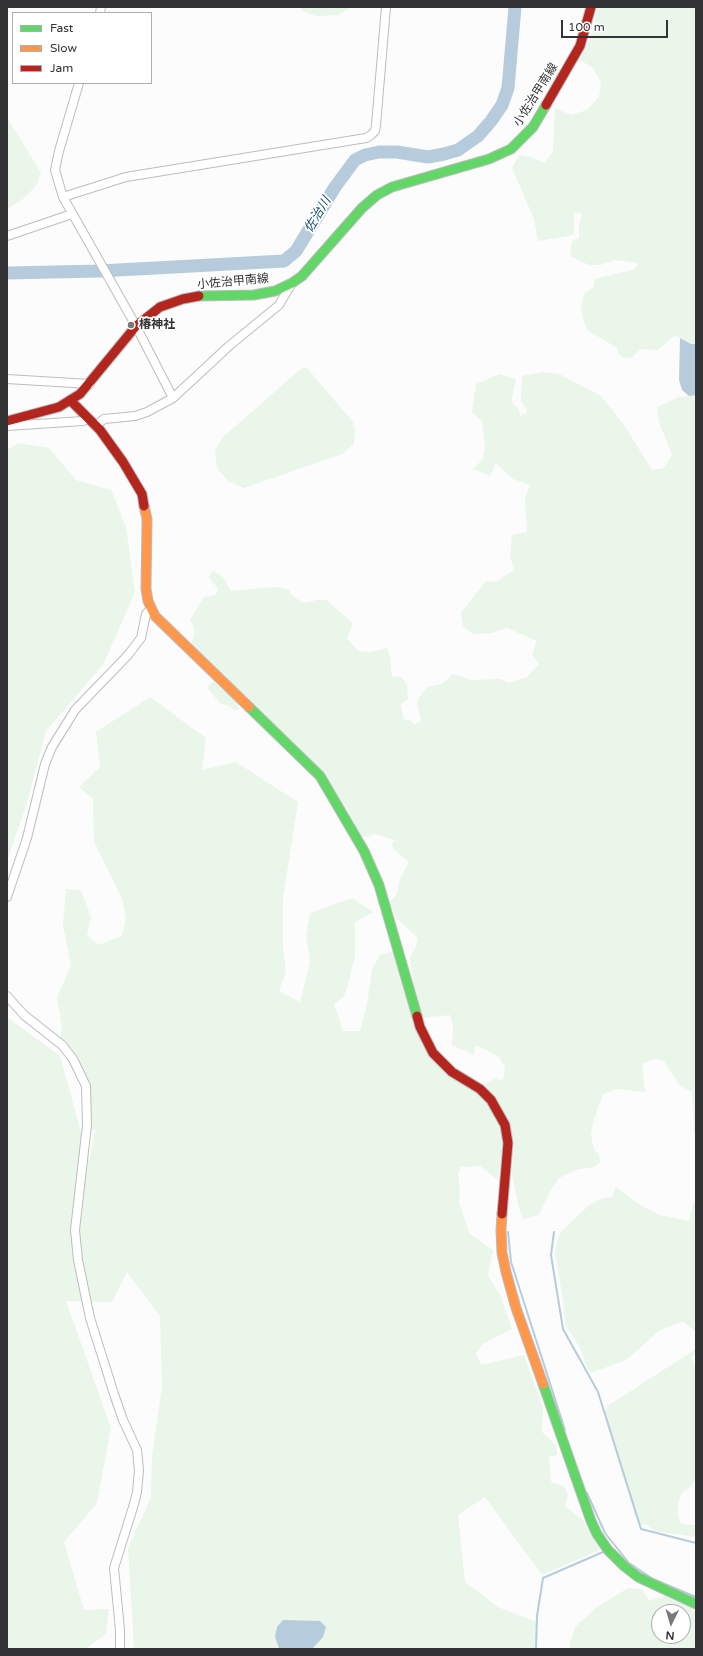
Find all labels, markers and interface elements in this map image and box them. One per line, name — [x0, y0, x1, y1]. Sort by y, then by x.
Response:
legend — [12, 12, 152, 84]
scale bar — [563, 12, 670, 38]
text: 100 m — [568, 20, 605, 34]
text: Fast — [50, 21, 73, 35]
text: Slow — [50, 41, 77, 55]
text: Jam — [50, 61, 73, 75]
street label: 小佐治甲南線 — [511, 61, 561, 129]
water label: 佐治川 — [301, 194, 335, 236]
street label: 小佐治甲南線 — [197, 272, 269, 292]
place label: 椿神社 — [139, 318, 175, 332]
marker: 椿神社 — [126, 320, 136, 330]
north arrow — [651, 1604, 691, 1644]
text: N — [665, 1629, 675, 1642]

